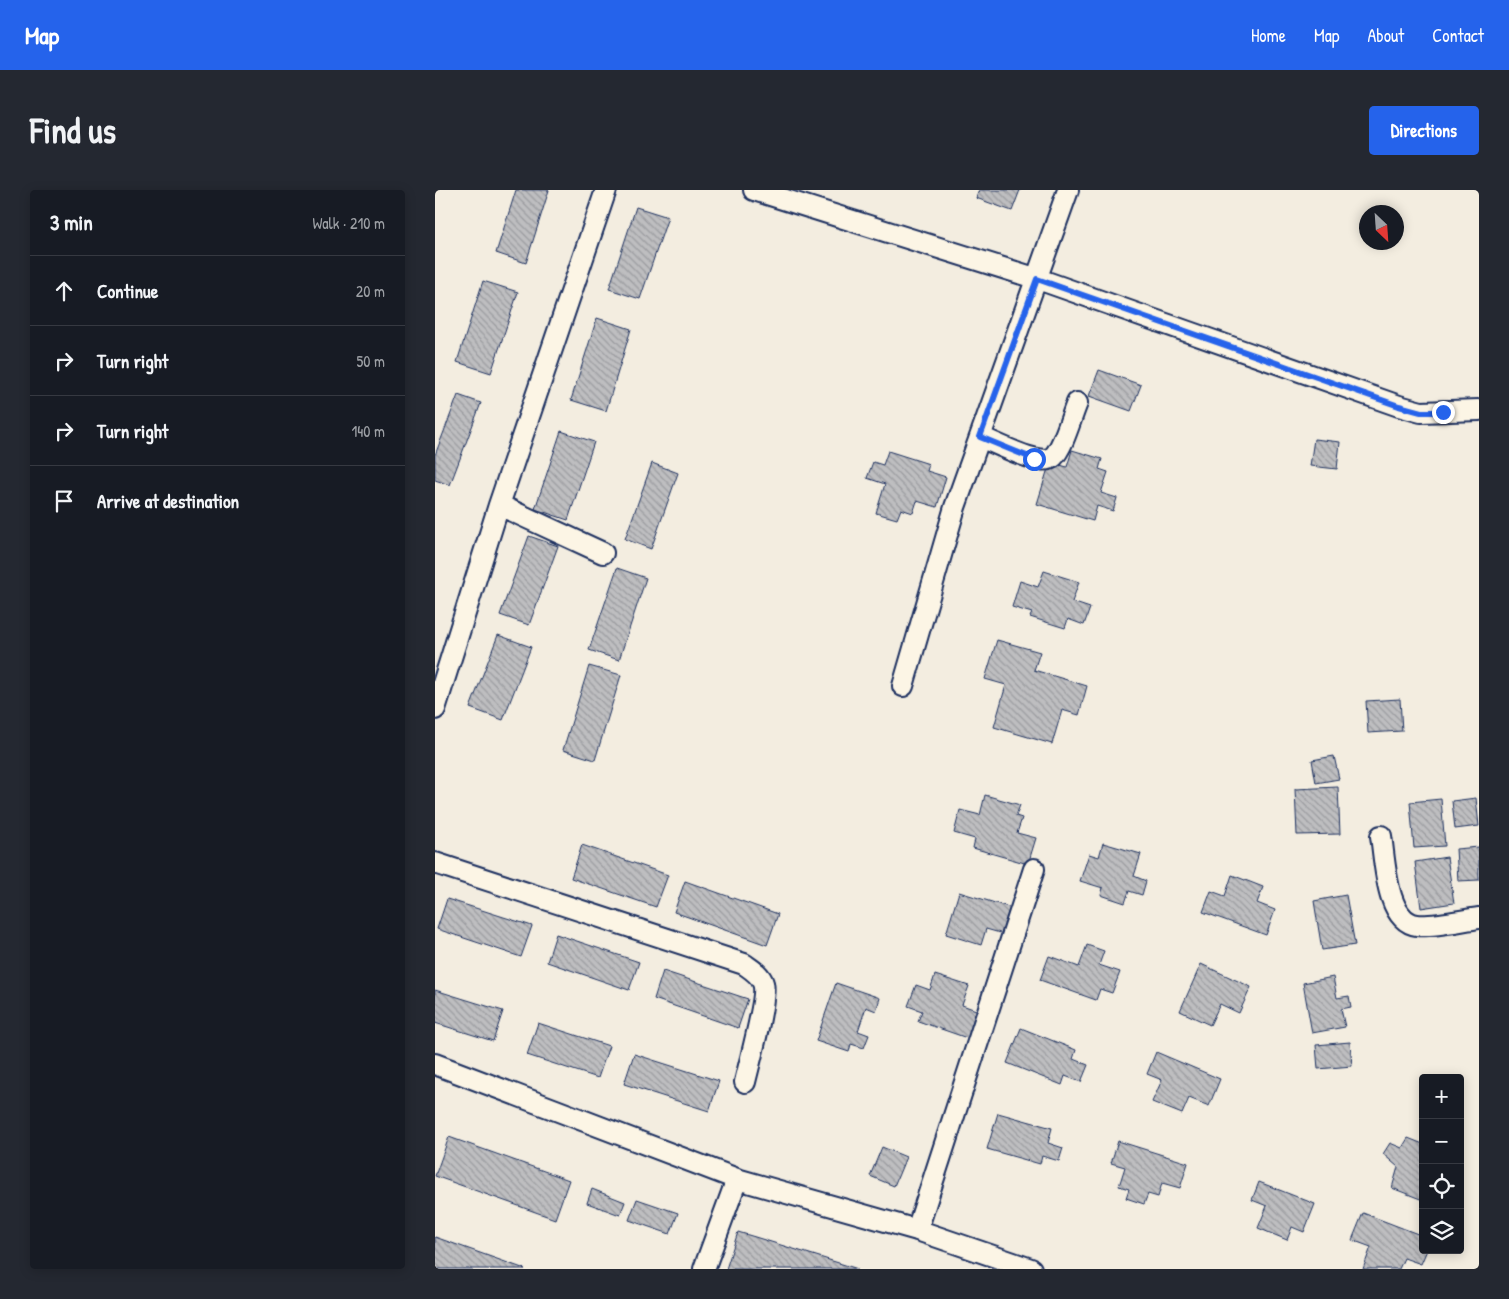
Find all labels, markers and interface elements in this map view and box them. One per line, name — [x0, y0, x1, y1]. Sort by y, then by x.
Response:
text: Map — [25, 19, 59, 51]
text: Home — [1251, 23, 1286, 48]
text: Map — [1314, 23, 1339, 48]
text: About — [1367, 23, 1404, 48]
text: Contact — [1432, 23, 1484, 48]
button: Directions — [1369, 106, 1479, 155]
text: Find us — [30, 107, 116, 154]
north arrow — [1359, 205, 1404, 250]
text: 3 min — [50, 208, 93, 237]
text: Walk · 210 m — [312, 212, 385, 234]
icon: ahead — [50, 277, 78, 305]
text: Continue — [97, 278, 158, 304]
text: 20 m — [356, 280, 385, 302]
icon: right — [50, 347, 78, 375]
text: Turn right — [97, 348, 168, 374]
text: 50 m — [357, 350, 385, 372]
route end — [1432, 401, 1455, 424]
icon: right — [50, 417, 78, 445]
text: Turn right — [97, 418, 168, 444]
text: 140 m — [351, 420, 385, 442]
route start — [1023, 448, 1046, 471]
icon: arrive — [50, 487, 78, 515]
text: Arrive at destination — [97, 488, 239, 514]
map controls — [1419, 1074, 1464, 1254]
button: + — [1419, 1074, 1464, 1119]
button: − — [1419, 1119, 1464, 1164]
button: locate — [1419, 1164, 1464, 1209]
button: layers — [1419, 1209, 1464, 1254]

